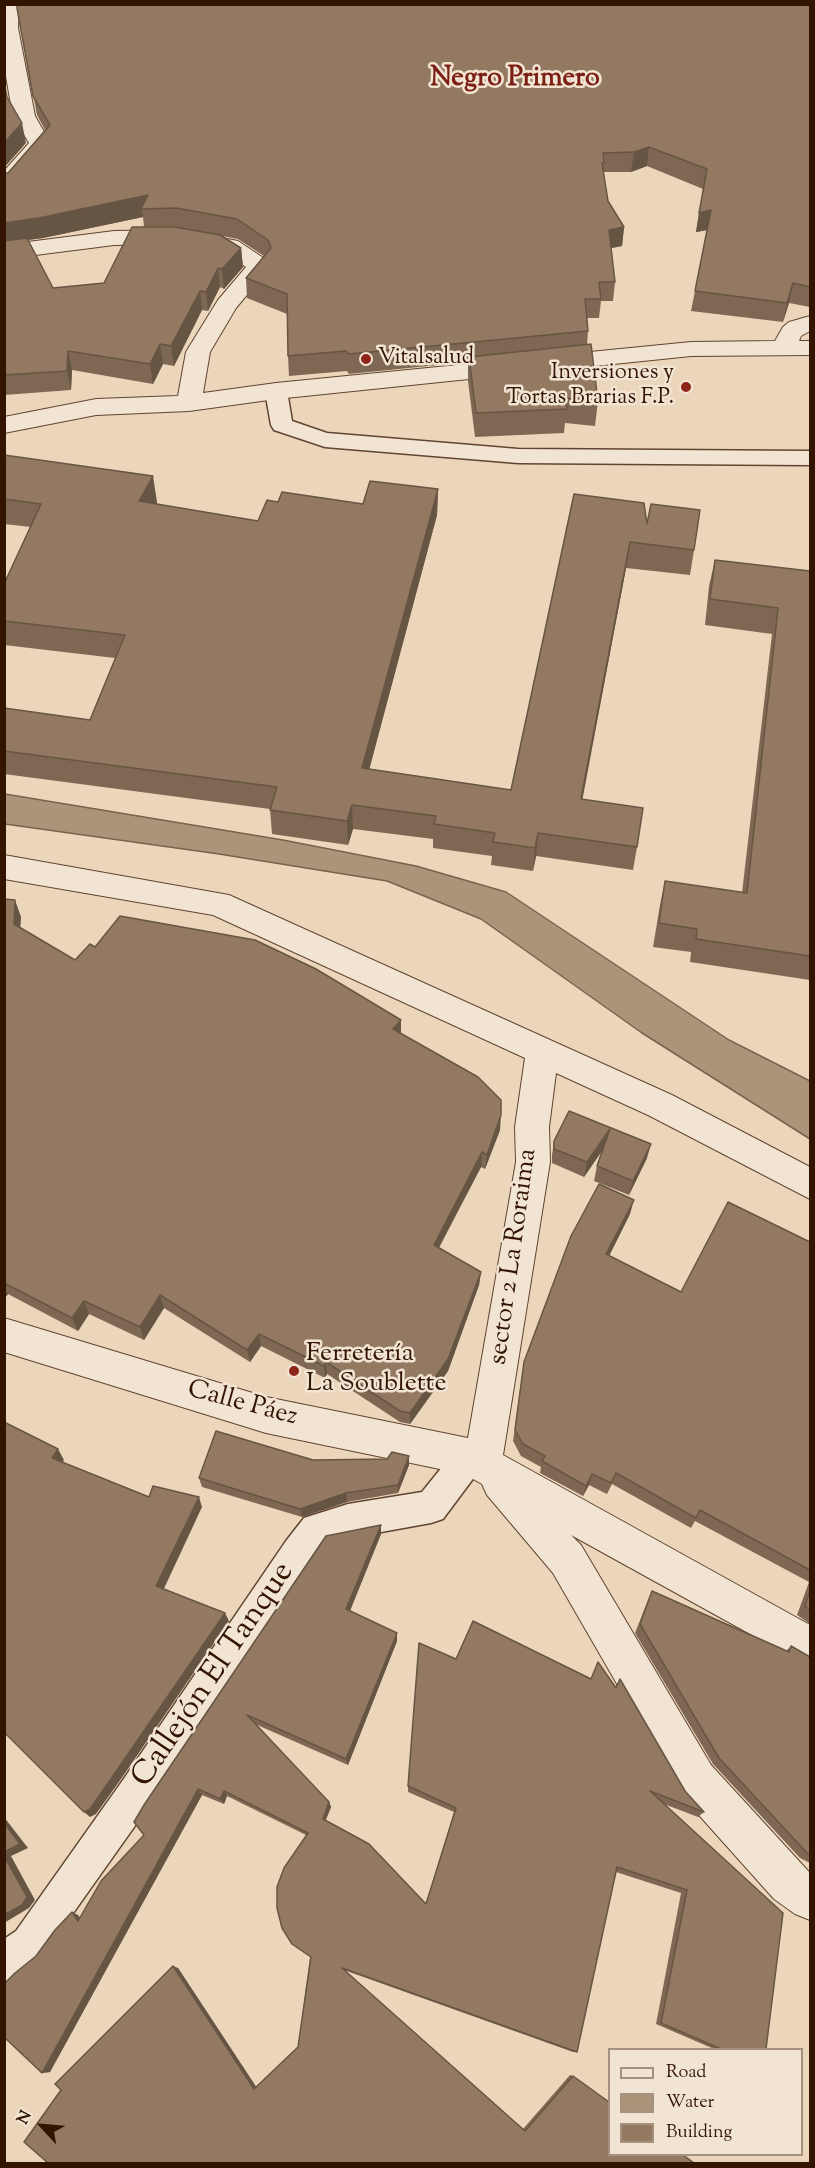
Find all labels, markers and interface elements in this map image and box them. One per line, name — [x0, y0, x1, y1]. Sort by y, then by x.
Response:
district label: Negro Primero — [430, 64, 600, 96]
place label: Vitalsalud — [378, 346, 474, 372]
marker: Vitalsalud — [359, 352, 373, 366]
place label: Inversiones y Tortas Brarias F.P. — [506, 361, 674, 412]
marker: Inversiones y Tortas Brarias F.P. — [679, 380, 693, 394]
street label: sector 2 La Roraima — [484, 1147, 546, 1367]
place label: Ferretería La Soublette — [306, 1340, 447, 1402]
marker: Ferretería La Soublette — [287, 1364, 301, 1378]
street label: Calle Páez — [184, 1375, 300, 1435]
street label: Callejón El Tanque — [125, 1556, 305, 1796]
legend — [608, 2048, 803, 2156]
text: Road — [666, 2060, 706, 2086]
text: Water — [666, 2090, 714, 2116]
north arrow — [12, 2096, 72, 2156]
text: N — [12, 2107, 39, 2129]
text: Building — [666, 2120, 732, 2146]

